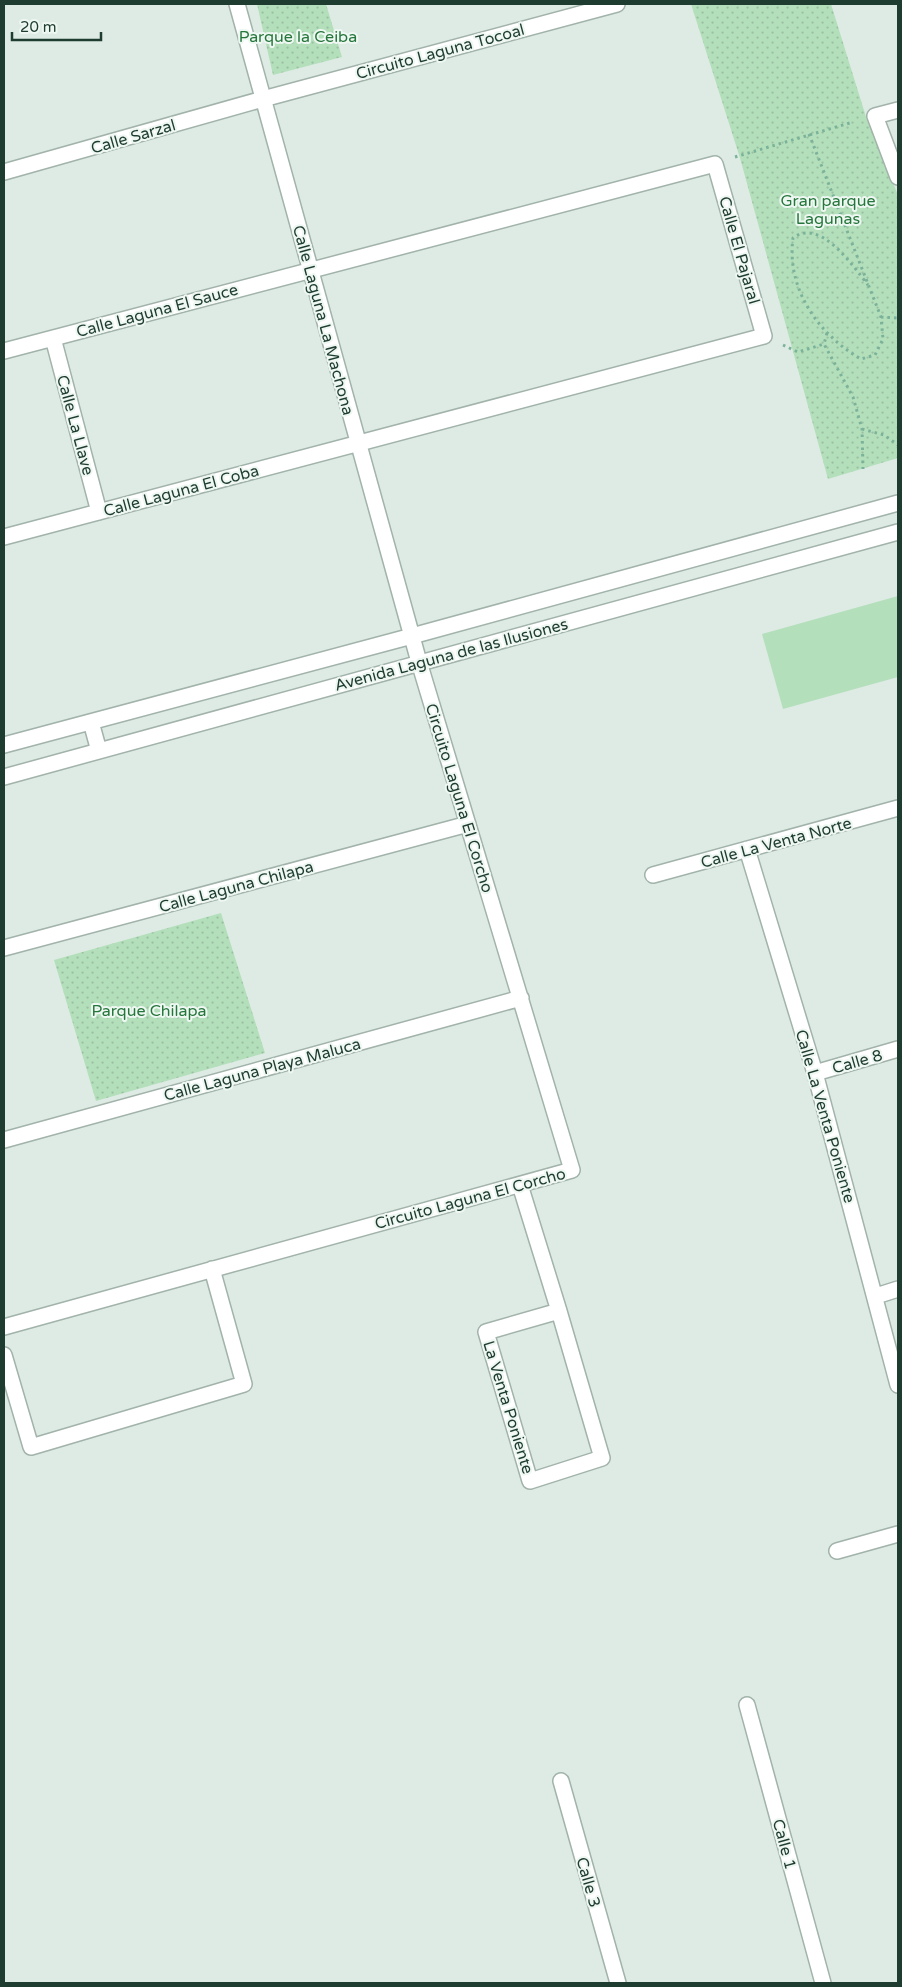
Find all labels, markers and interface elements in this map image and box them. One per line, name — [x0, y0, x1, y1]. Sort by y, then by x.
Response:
scale bar — [12, 10, 101, 42]
text: 20 m — [20, 18, 57, 36]
street label: Circuito Laguna Tocoal — [354, 20, 527, 84]
park label: Parque la Ceiba — [239, 27, 357, 47]
street label: Calle Sarzal — [89, 115, 178, 159]
park label: Gran parque Lagunas — [780, 191, 876, 229]
street label: Calle El Pajaral — [714, 194, 764, 306]
street label: Calle Laguna La Machona — [288, 223, 358, 417]
street label: Calle Laguna El Sauce — [74, 280, 240, 342]
street label: Calle La Llave — [52, 373, 98, 478]
street label: Calle Laguna El Coba — [101, 461, 261, 521]
street label: Avenida Laguna de las Ilusiones — [332, 614, 570, 696]
street label: Circuito Laguna El Corcho — [421, 701, 497, 895]
street label: Calle La Venta Norte — [699, 813, 854, 873]
street label: Calle Laguna Chilapa — [157, 857, 316, 917]
park label: Parque Chilapa — [91, 1001, 207, 1021]
street label: Calle La Venta Poniente — [791, 1027, 859, 1205]
street label: Calle Laguna Playa Maluca — [162, 1034, 363, 1106]
street label: Calle 8 — [830, 1045, 885, 1079]
street label: Circuito Laguna El Corcho — [373, 1164, 568, 1234]
street label: La Venta Poniente — [478, 1338, 538, 1476]
street label: Calle 1 — [768, 1817, 800, 1872]
street label: Calle 3 — [571, 1855, 605, 1910]

